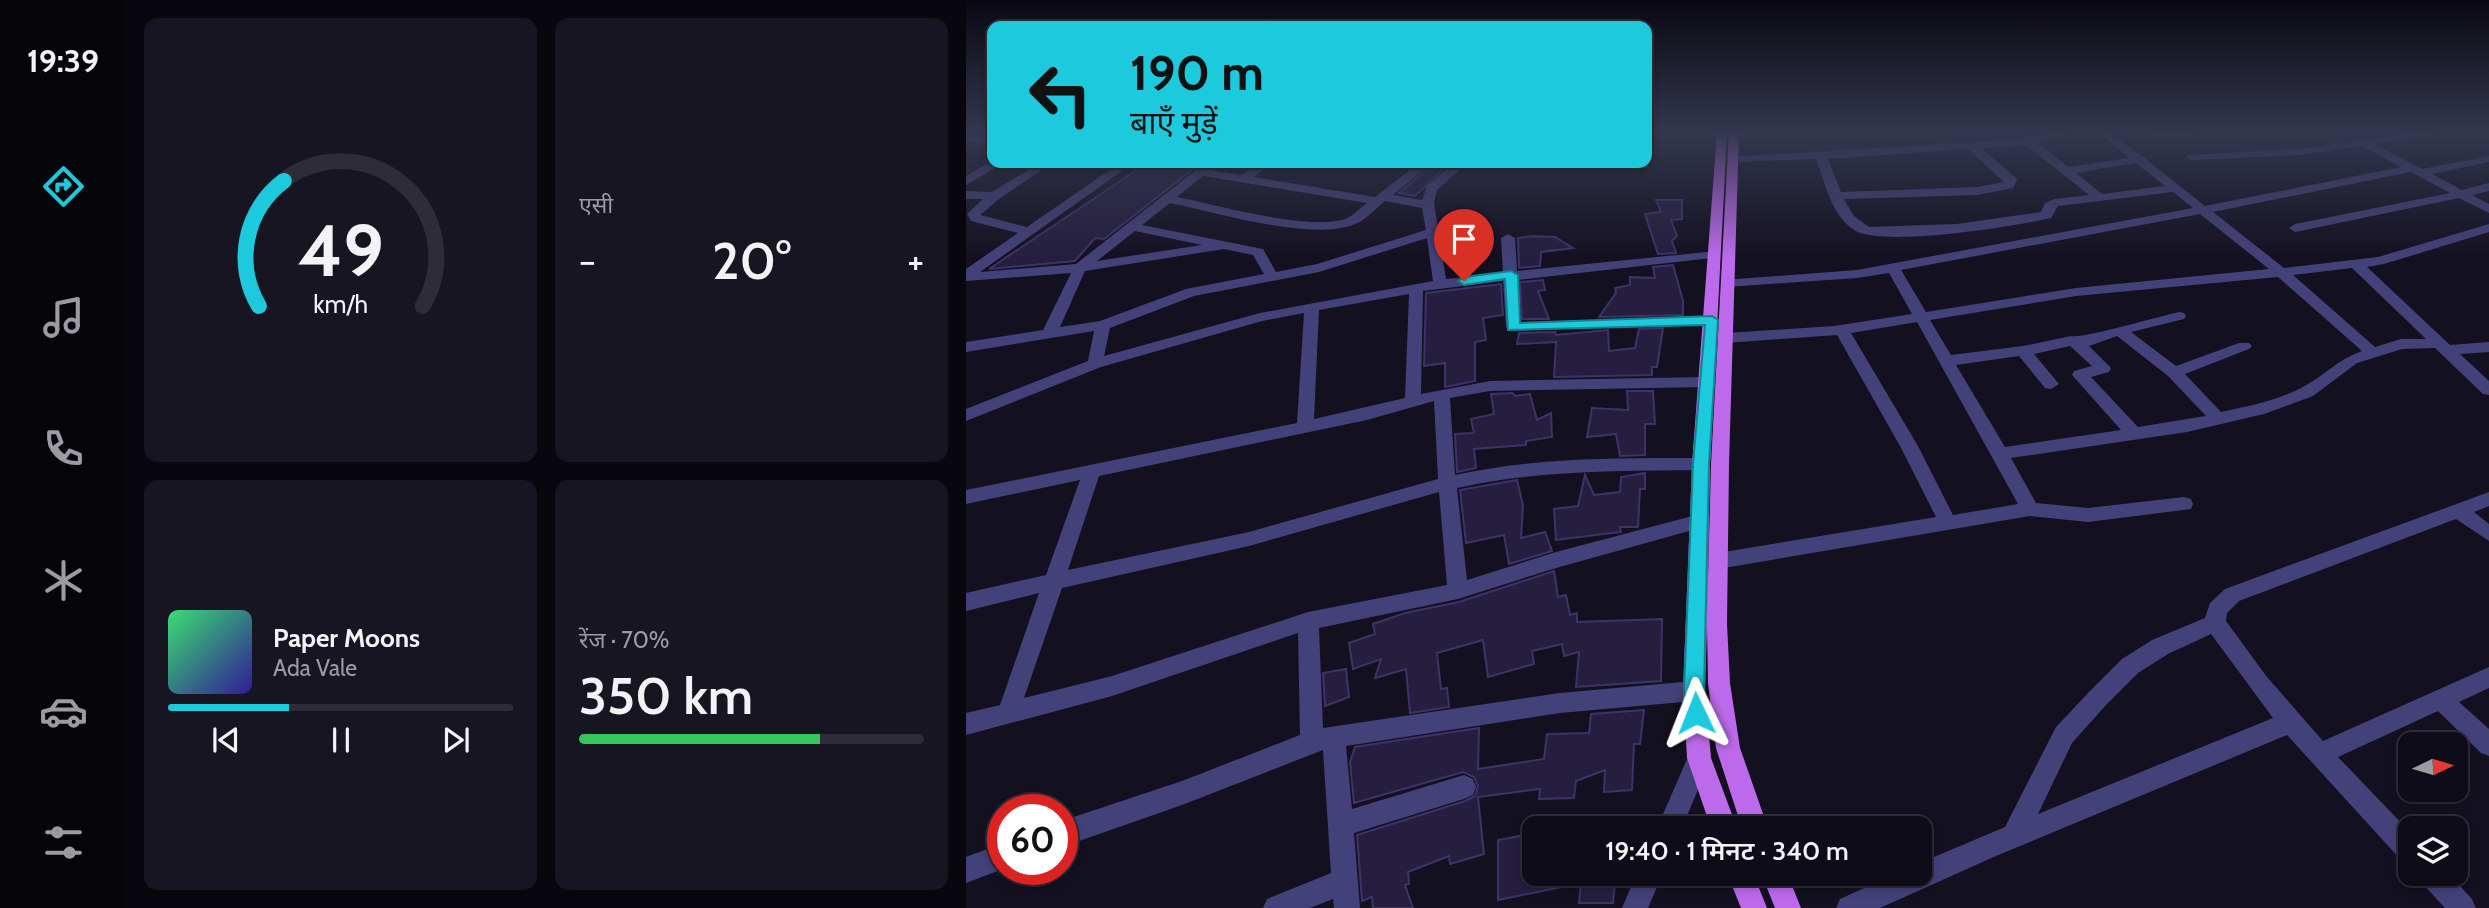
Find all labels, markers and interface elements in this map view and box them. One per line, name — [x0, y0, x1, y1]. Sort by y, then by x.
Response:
text: 19:39 — [27, 41, 99, 80]
text: 190 m — [1130, 43, 1264, 102]
icon: left — [1015, 49, 1106, 140]
text: बाएँ मुड़ें — [1130, 103, 1218, 142]
icon: directions — [39, 162, 88, 211]
text: एसी — [579, 191, 613, 219]
text: 49 — [297, 206, 384, 294]
pin — [1434, 209, 1494, 281]
icon: arrive — [1445, 220, 1483, 258]
text: 20° — [712, 229, 791, 292]
text: − — [579, 237, 596, 284]
text: + — [907, 237, 924, 284]
text: km/h — [313, 289, 368, 319]
icon: music — [39, 293, 88, 342]
icon: phone — [39, 424, 88, 473]
icon: climate — [39, 556, 88, 605]
text: Paper Moons — [273, 622, 420, 654]
text: रेंज · 70% — [579, 626, 669, 654]
text: Ada Vale — [273, 654, 357, 682]
text: 350 km — [579, 664, 753, 727]
position arrow — [1659, 676, 1733, 750]
icon: car — [39, 687, 88, 736]
icon: previous — [207, 721, 245, 759]
icon: pause — [322, 721, 360, 759]
icon: next — [437, 721, 475, 759]
north arrow — [2398, 732, 2468, 802]
map controls — [2398, 732, 2468, 886]
speed limit sign: 60 — [987, 794, 1078, 885]
button: layers — [2398, 816, 2468, 886]
icon: filters — [39, 818, 88, 867]
text: 19:40 · 1 मिनट · 340 m — [1605, 835, 1849, 867]

